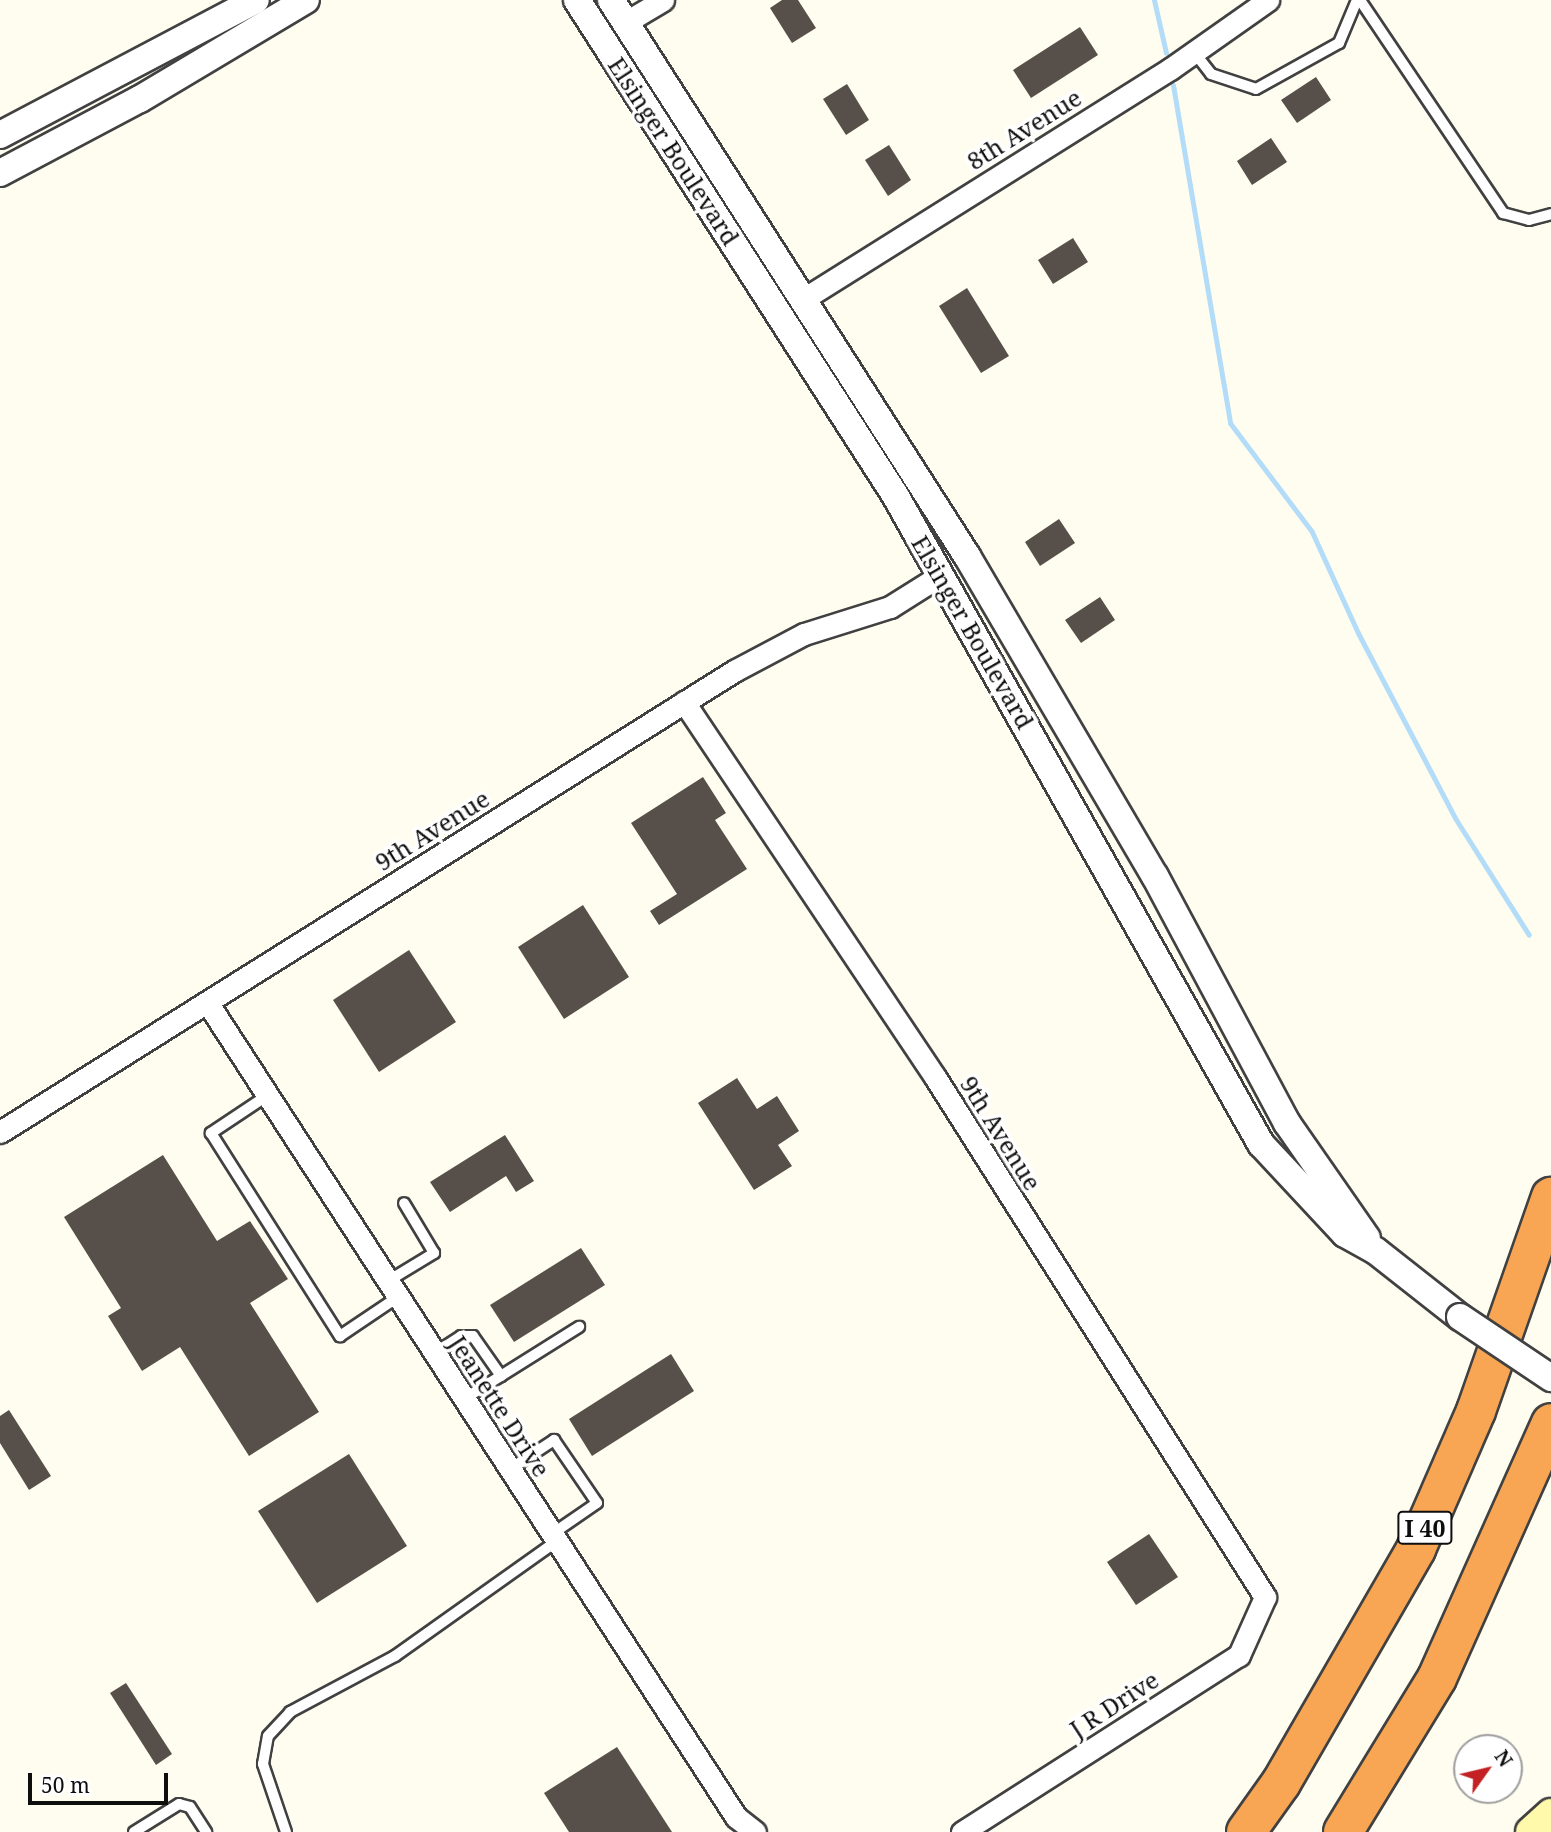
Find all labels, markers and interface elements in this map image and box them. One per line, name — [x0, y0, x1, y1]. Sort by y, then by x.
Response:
street label: Elsinger Boulevard — [603, 52, 745, 250]
street label: 8th Avenue — [962, 83, 1086, 175]
street label: Elsinger Boulevard — [906, 530, 1040, 734]
street label: 9th Avenue — [370, 784, 494, 876]
street label: 9th Avenue — [955, 1071, 1047, 1195]
street label: Jeanette Drive — [444, 1330, 556, 1482]
road number: I 40 — [1397, 1508, 1453, 1548]
street label: J R Drive — [1064, 1665, 1164, 1743]
north arrow — [1453, 1734, 1523, 1804]
text: N — [1489, 1745, 1519, 1772]
scale bar — [32, 1758, 172, 1802]
text: 50 m — [41, 1771, 90, 1799]

